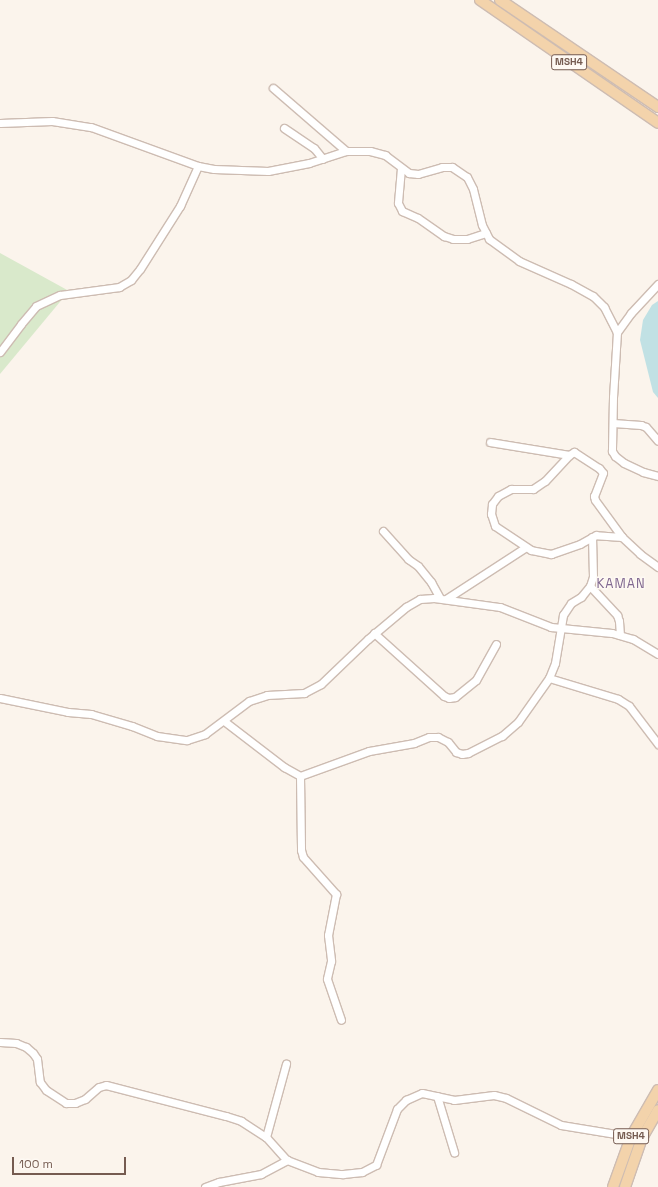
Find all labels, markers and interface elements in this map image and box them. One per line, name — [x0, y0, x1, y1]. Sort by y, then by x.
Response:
road number: MSH4 — [551, 54, 587, 70]
district label: KAMAN — [596, 576, 646, 592]
road number: MSH4 — [613, 1128, 649, 1144]
scale bar — [14, 1149, 128, 1175]
text: 100 m — [19, 1156, 53, 1172]

